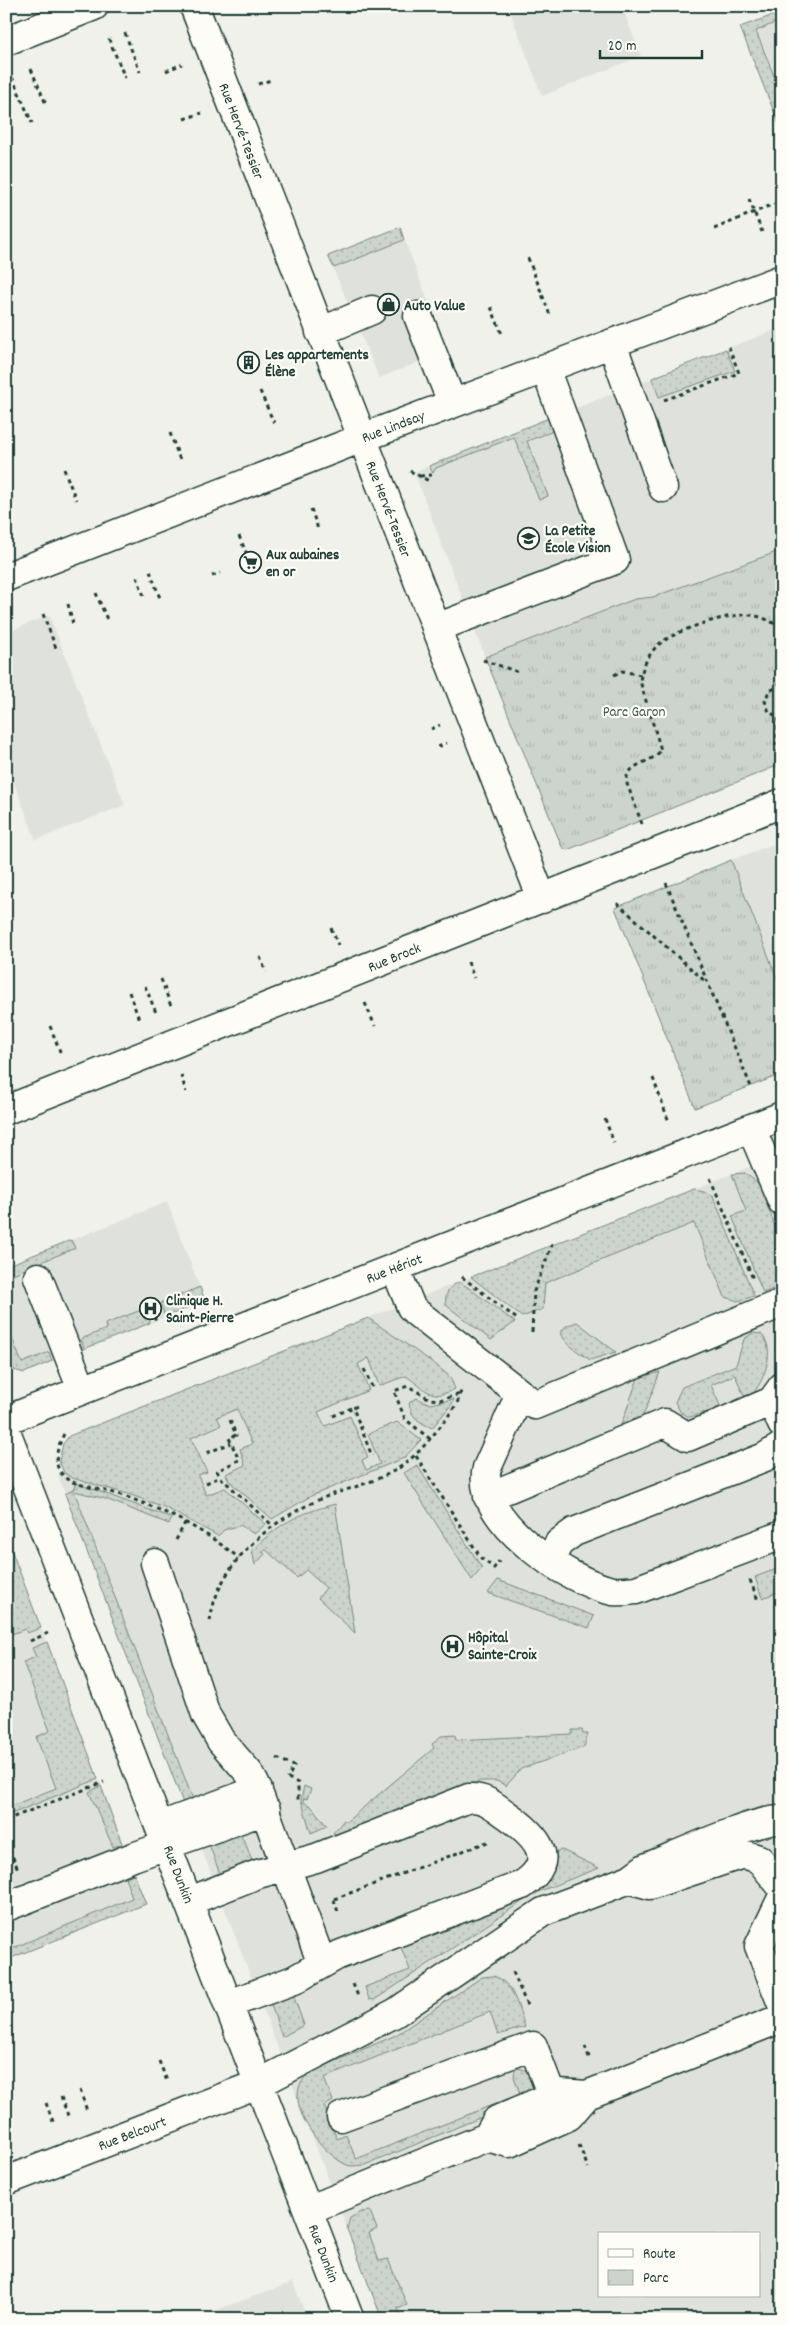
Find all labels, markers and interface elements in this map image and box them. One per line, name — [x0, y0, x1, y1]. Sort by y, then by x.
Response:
scale bar — [600, 28, 703, 60]
text: 20 m — [608, 36, 636, 58]
street label: Rue Hervé-Tessier — [212, 80, 269, 184]
shop icon: Auto Value — [376, 293, 400, 317]
place label: Auto Value — [404, 296, 466, 318]
place label: Les appartements Élène — [265, 345, 369, 384]
building icon: Les appartements Élène — [237, 351, 261, 375]
street label: Rue Lindsay — [359, 405, 429, 450]
street label: Rue Hervé-Tessier — [359, 458, 416, 562]
place label: La Petite École Vision — [545, 521, 611, 560]
school or university icon: La Petite École Vision — [517, 527, 541, 551]
place label: Aux aubaines en or — [266, 545, 339, 584]
supermarket icon: Aux aubaines en or — [238, 551, 262, 575]
park label: Parc Garon — [603, 702, 665, 724]
street label: Rue Brock — [365, 938, 425, 979]
street label: Rue Hériot — [363, 1249, 426, 1291]
place label: Clinique H. Saint-Pierre — [166, 1291, 234, 1330]
hospital icon: Clinique H. Saint-Pierre — [138, 1297, 162, 1321]
place label: Hôpital Sainte-Croix — [468, 1628, 537, 1667]
hospital icon: Hôpital Sainte-Croix — [440, 1634, 464, 1658]
street label: Rue Dunkin — [156, 1842, 198, 1907]
street label: Rue Belcourt — [95, 2112, 170, 2158]
street label: Rue Dunkin — [301, 2221, 343, 2286]
legend — [598, 2232, 760, 2298]
text: Route — [643, 2244, 676, 2266]
text: Parc — [643, 2268, 668, 2290]

